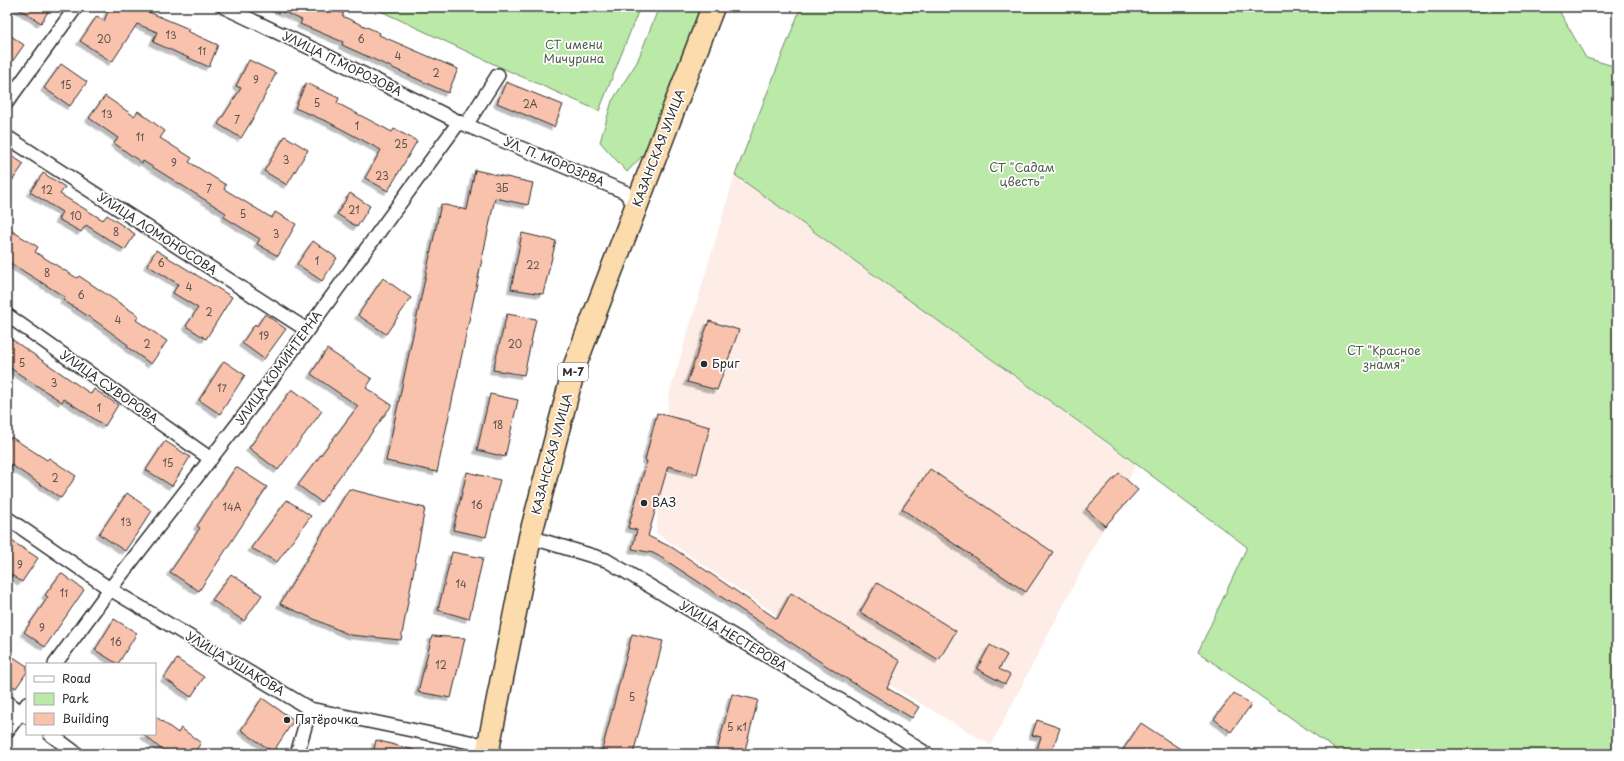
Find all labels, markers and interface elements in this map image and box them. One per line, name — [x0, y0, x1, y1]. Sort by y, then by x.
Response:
street label: УЛИЦА П.МОРОЗОВА — [280, 26, 405, 100]
house number: 13 — [165, 27, 177, 42]
house number: 20 — [97, 31, 111, 46]
house number: 6 — [357, 31, 365, 46]
park label: СТ имени Мичурина — [544, 35, 605, 67]
house number: 11 — [198, 43, 206, 58]
house number: 4 — [395, 48, 402, 63]
house number: 2 — [432, 65, 440, 80]
house number: 9 — [253, 72, 259, 87]
house number: 15 — [61, 77, 71, 92]
street label: КАЗАНСКАЯ УЛИЦА — [627, 86, 689, 209]
house number: 5 — [314, 95, 320, 110]
house number: 2А — [523, 96, 538, 111]
house number: 13 — [101, 106, 113, 121]
house number: 7 — [234, 112, 240, 127]
house number: 1 — [355, 118, 359, 133]
house number: 11 — [136, 129, 144, 144]
street label: УЛ. П. МОРОЗРВА — [501, 132, 608, 191]
house number: 25 — [394, 136, 408, 151]
house number: 3 — [283, 152, 289, 167]
house number: 9 — [171, 155, 177, 170]
park label: СТ "Садам цвесть" — [989, 158, 1055, 190]
house number: 23 — [375, 168, 389, 183]
house number: 3Б — [495, 180, 509, 195]
house number: 7 — [206, 181, 212, 196]
house number: 12 — [41, 182, 53, 197]
street label: УЛИЦА ЛОМОНОСОВА — [94, 188, 221, 279]
house number: 21 — [348, 202, 360, 217]
house number: 5 — [240, 206, 246, 221]
house number: 10 — [70, 208, 82, 223]
house number: 8 — [113, 224, 119, 239]
house number: 3 — [273, 226, 279, 241]
house number: 1 — [315, 253, 319, 268]
house number: 6 — [157, 255, 165, 270]
house number: 22 — [526, 257, 540, 272]
house number: 8 — [44, 265, 50, 280]
house number: 4 — [186, 279, 193, 294]
house number: 6 — [77, 287, 85, 302]
house number: 2 — [205, 304, 213, 319]
street label: УЛИЦА КОМИНТЕРНА — [231, 307, 326, 428]
house number: 4 — [115, 312, 122, 327]
house number: 19 — [259, 328, 269, 343]
house number: 2 — [143, 336, 151, 351]
house number: 20 — [508, 336, 522, 351]
park label: СТ "Красное знамя" — [1347, 341, 1421, 373]
street label: УЛИЦА СУВОРОВА — [57, 346, 162, 427]
place label: Бриг — [712, 354, 740, 372]
house number: 5 — [19, 355, 25, 370]
marker: Бриг — [699, 359, 709, 369]
road number: М-7 — [558, 363, 588, 381]
house number: 3 — [51, 375, 57, 390]
house number: 17 — [217, 380, 228, 395]
street label: КАЗАНСКАЯ УЛИЦА — [526, 391, 576, 516]
house number: 1 — [97, 400, 101, 415]
house number: 18 — [493, 417, 503, 432]
house number: 15 — [163, 455, 173, 470]
house number: 2 — [51, 470, 59, 485]
place label: ВАЗ — [652, 493, 676, 511]
house number: 16 — [471, 497, 483, 512]
marker: ВАЗ — [639, 498, 649, 508]
house number: 14А — [223, 499, 242, 514]
house number: 13 — [120, 514, 132, 529]
house number: 9 — [17, 557, 23, 572]
house number: 14 — [455, 576, 467, 591]
house number: 11 — [60, 585, 68, 600]
street label: УЛИЦА НЕСТЕРОВА — [676, 596, 791, 675]
house number: 9 — [39, 620, 45, 635]
street label: УЛИЦА УШАКОВА — [183, 627, 288, 700]
house number: 16 — [110, 634, 122, 649]
house number: 12 — [435, 657, 447, 672]
legend — [26, 663, 156, 735]
text: Road — [62, 669, 91, 687]
text: Park — [62, 689, 89, 707]
house number: 5 — [629, 689, 635, 704]
text: Building — [62, 709, 109, 727]
place label: Пятёрочка — [295, 710, 359, 728]
marker: Пятёрочка — [282, 715, 292, 725]
house number: 5 к1 — [727, 719, 747, 734]

